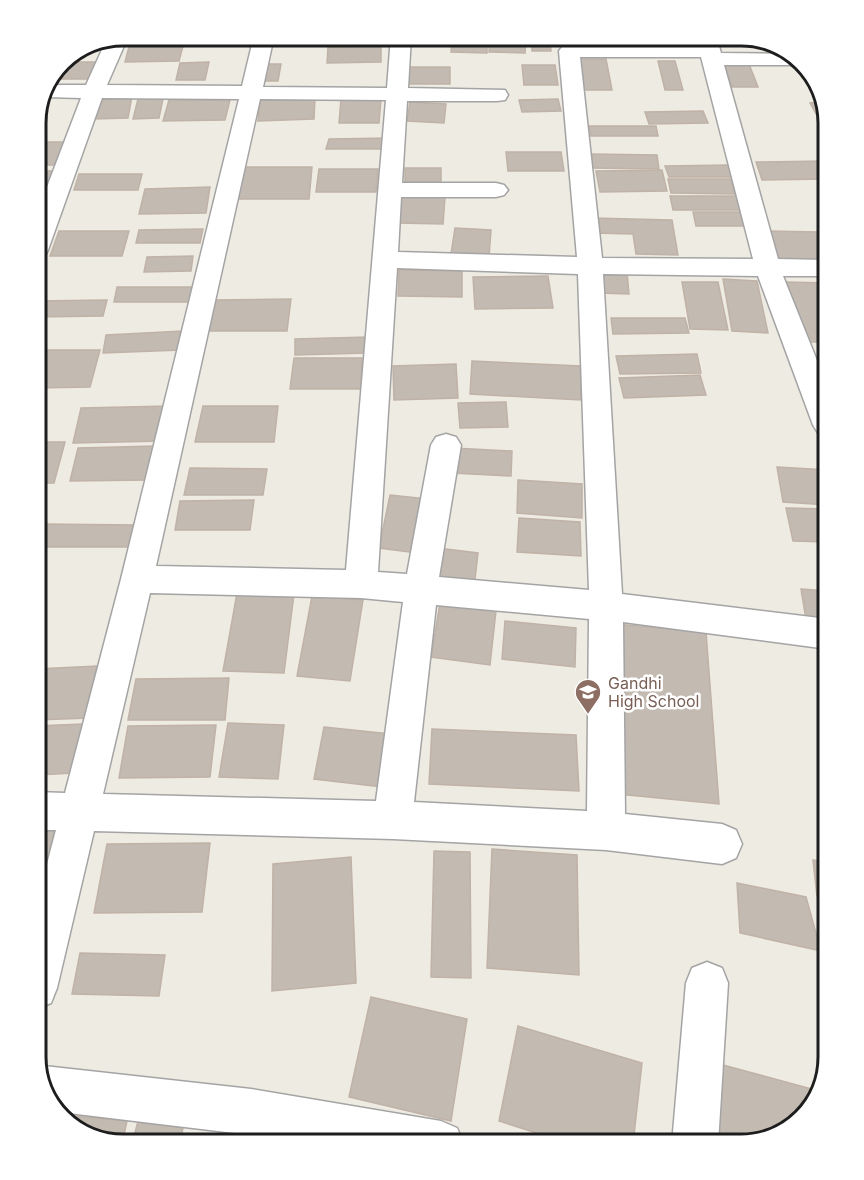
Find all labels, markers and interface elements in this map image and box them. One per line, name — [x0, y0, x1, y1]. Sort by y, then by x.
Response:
place label: Gandhi High School — [608, 673, 699, 711]
school or university icon: Gandhi High School — [573, 677, 603, 715]

